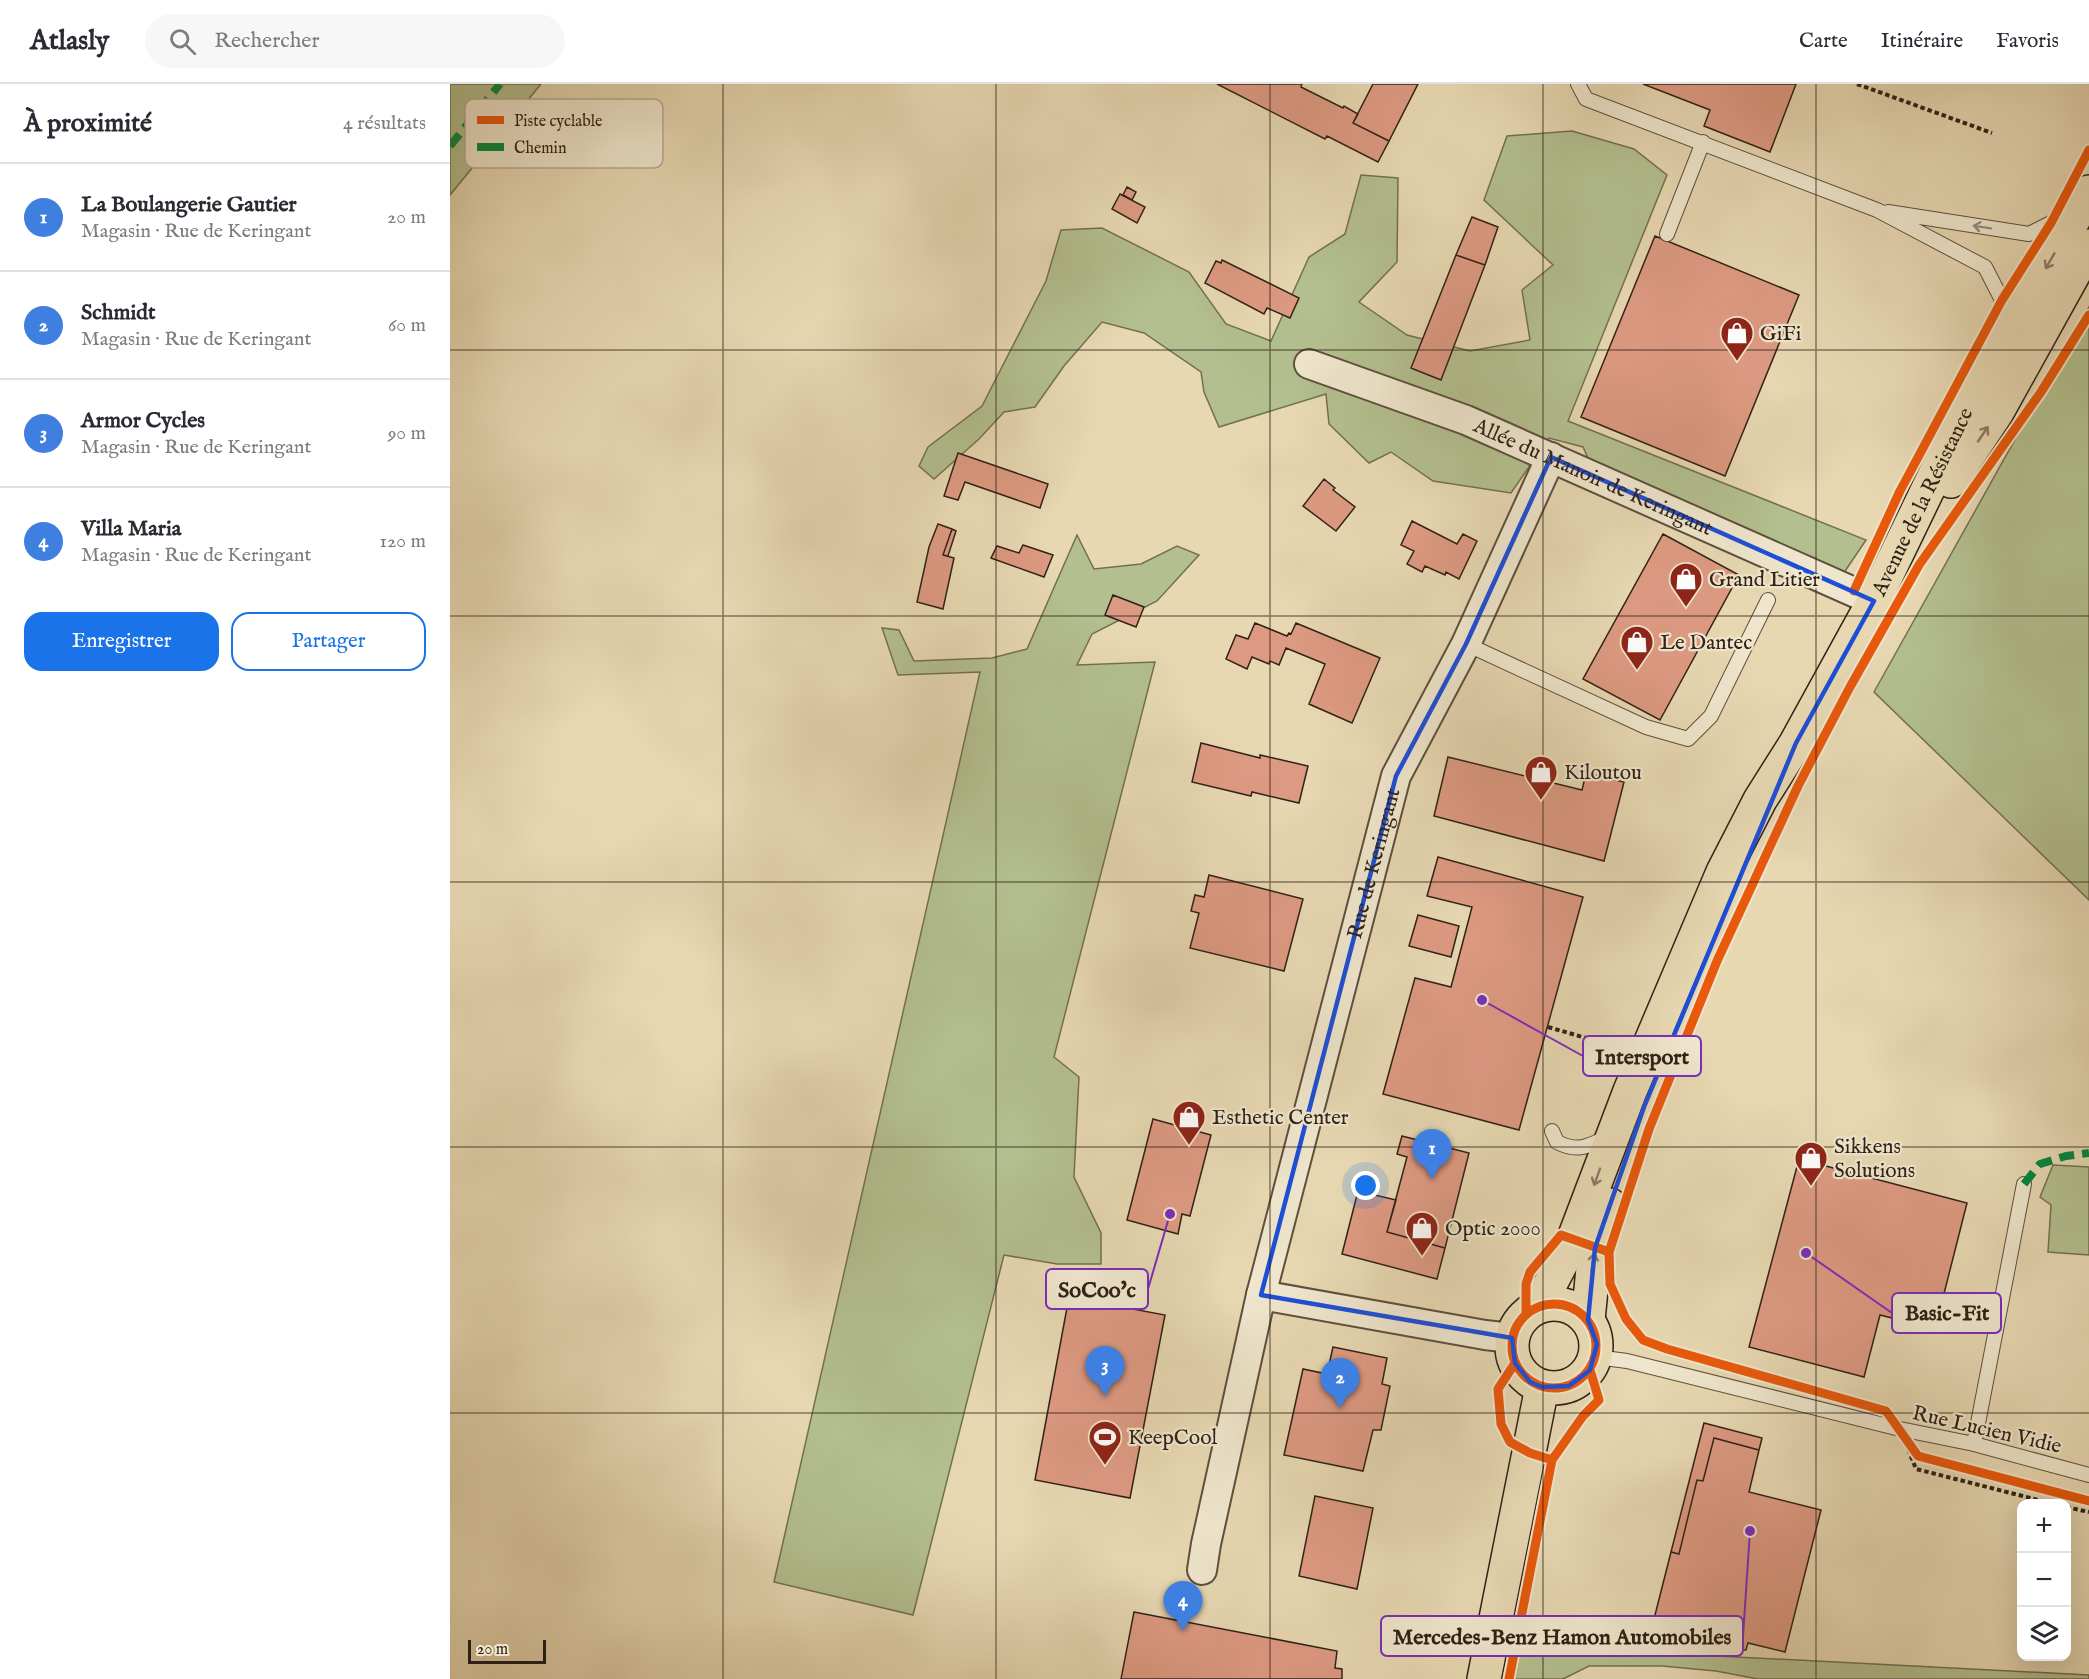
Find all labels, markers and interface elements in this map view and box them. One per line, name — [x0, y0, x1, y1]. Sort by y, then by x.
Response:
search box — [145, 14, 565, 68]
text: Atlasly — [30, 24, 109, 59]
icon: search — [166, 25, 199, 58]
text: Rechercher — [214, 27, 320, 55]
text: Carte — [1799, 28, 1848, 55]
text: Itinéraire — [1881, 28, 1963, 55]
text: Favoris — [1996, 28, 2059, 55]
legend — [465, 99, 663, 168]
text: À proximité — [24, 107, 152, 140]
text: 4 résultats — [343, 111, 426, 136]
text: Piste cyclable — [514, 112, 602, 132]
text: Chemin — [514, 139, 567, 159]
text: La Boulangerie Gautier — [81, 191, 297, 219]
text: 1 — [40, 205, 47, 230]
text: 20 m — [387, 205, 426, 230]
text: Magasin · Rue de Keringant — [81, 219, 311, 244]
one-way arrow — [1973, 221, 1992, 232]
one-way arrow — [2044, 252, 2055, 270]
text: Schmidt — [81, 299, 156, 327]
text: 2 — [39, 313, 48, 338]
text: 60 m — [388, 313, 426, 338]
shop icon: GiFi — [1719, 315, 1755, 362]
place label: GiFi — [1760, 321, 1801, 348]
text: Magasin · Rue de Keringant — [81, 327, 311, 352]
street label: Avenue de la Résistance — [1866, 403, 1980, 602]
text: Armor Cycles — [81, 407, 205, 435]
street label: Allée du Manoir de Keringant — [1468, 413, 1717, 543]
text: 3 — [40, 421, 47, 446]
text: 90 m — [388, 421, 426, 446]
one-way arrow — [1976, 425, 1989, 442]
text: Magasin · Rue de Keringant — [81, 435, 311, 460]
text: Villa Maria — [81, 515, 181, 543]
text: 4 — [39, 529, 48, 554]
text: 120 m — [380, 529, 426, 554]
text: Magasin · Rue de Keringant — [81, 543, 311, 568]
shop icon: Grand Litier — [1668, 561, 1704, 608]
place label: Grand Litier — [1709, 567, 1820, 594]
button: Enregistrer — [24, 612, 219, 671]
button: Partager — [231, 612, 426, 671]
shop icon: Le Dantec — [1619, 624, 1655, 671]
place label: Le Dantec — [1660, 630, 1752, 657]
shop icon: Kiloutou — [1523, 754, 1559, 801]
place label: Kiloutou — [1564, 760, 1642, 787]
street label: Rue de Keringant — [1342, 786, 1407, 942]
callout: Intersport — [1583, 1036, 1701, 1076]
text: Intersport — [1595, 1044, 1689, 1072]
shop icon: Esthetic Center — [1171, 1099, 1207, 1146]
place label: Esthetic Center — [1212, 1105, 1349, 1132]
pin: 1 — [1412, 1130, 1452, 1179]
place label: Sikkens Solutions — [1834, 1134, 1915, 1185]
shop icon: Sikkens Solutions — [1793, 1140, 1829, 1187]
one-way arrow — [1591, 1167, 1602, 1186]
your location — [1351, 1171, 1380, 1200]
shop icon: Optic 2000 — [1404, 1210, 1440, 1257]
place label: Optic 2000 — [1445, 1216, 1541, 1243]
one-way arrow — [1588, 1252, 1599, 1272]
callout: SoCoo'c — [1046, 1269, 1148, 1309]
text: SoCoo'c — [1058, 1277, 1136, 1305]
callout: Basic-Fit — [1892, 1293, 2001, 1333]
text: Basic-Fit — [1905, 1300, 1990, 1328]
pin: 3 — [1086, 1346, 1124, 1396]
pin: 2 — [1320, 1358, 1360, 1408]
street label: Rue Lucien Vidie — [1909, 1400, 2064, 1461]
sports icon: KeepCool — [1087, 1419, 1123, 1466]
place label: KeepCool — [1128, 1425, 1217, 1452]
map controls — [2017, 1499, 2071, 1661]
button: + — [2017, 1499, 2071, 1553]
button: − — [2017, 1553, 2071, 1607]
pin: 4 — [1164, 1582, 1202, 1631]
button: layers — [2017, 1607, 2071, 1661]
callout: Mercedes-Benz Hamon Automobiles — [1381, 1616, 1743, 1656]
text: Mercedes-Benz Hamon Automobiles — [1393, 1624, 1732, 1652]
scale bar — [468, 1637, 546, 1664]
text: 20 m — [477, 1640, 508, 1660]

